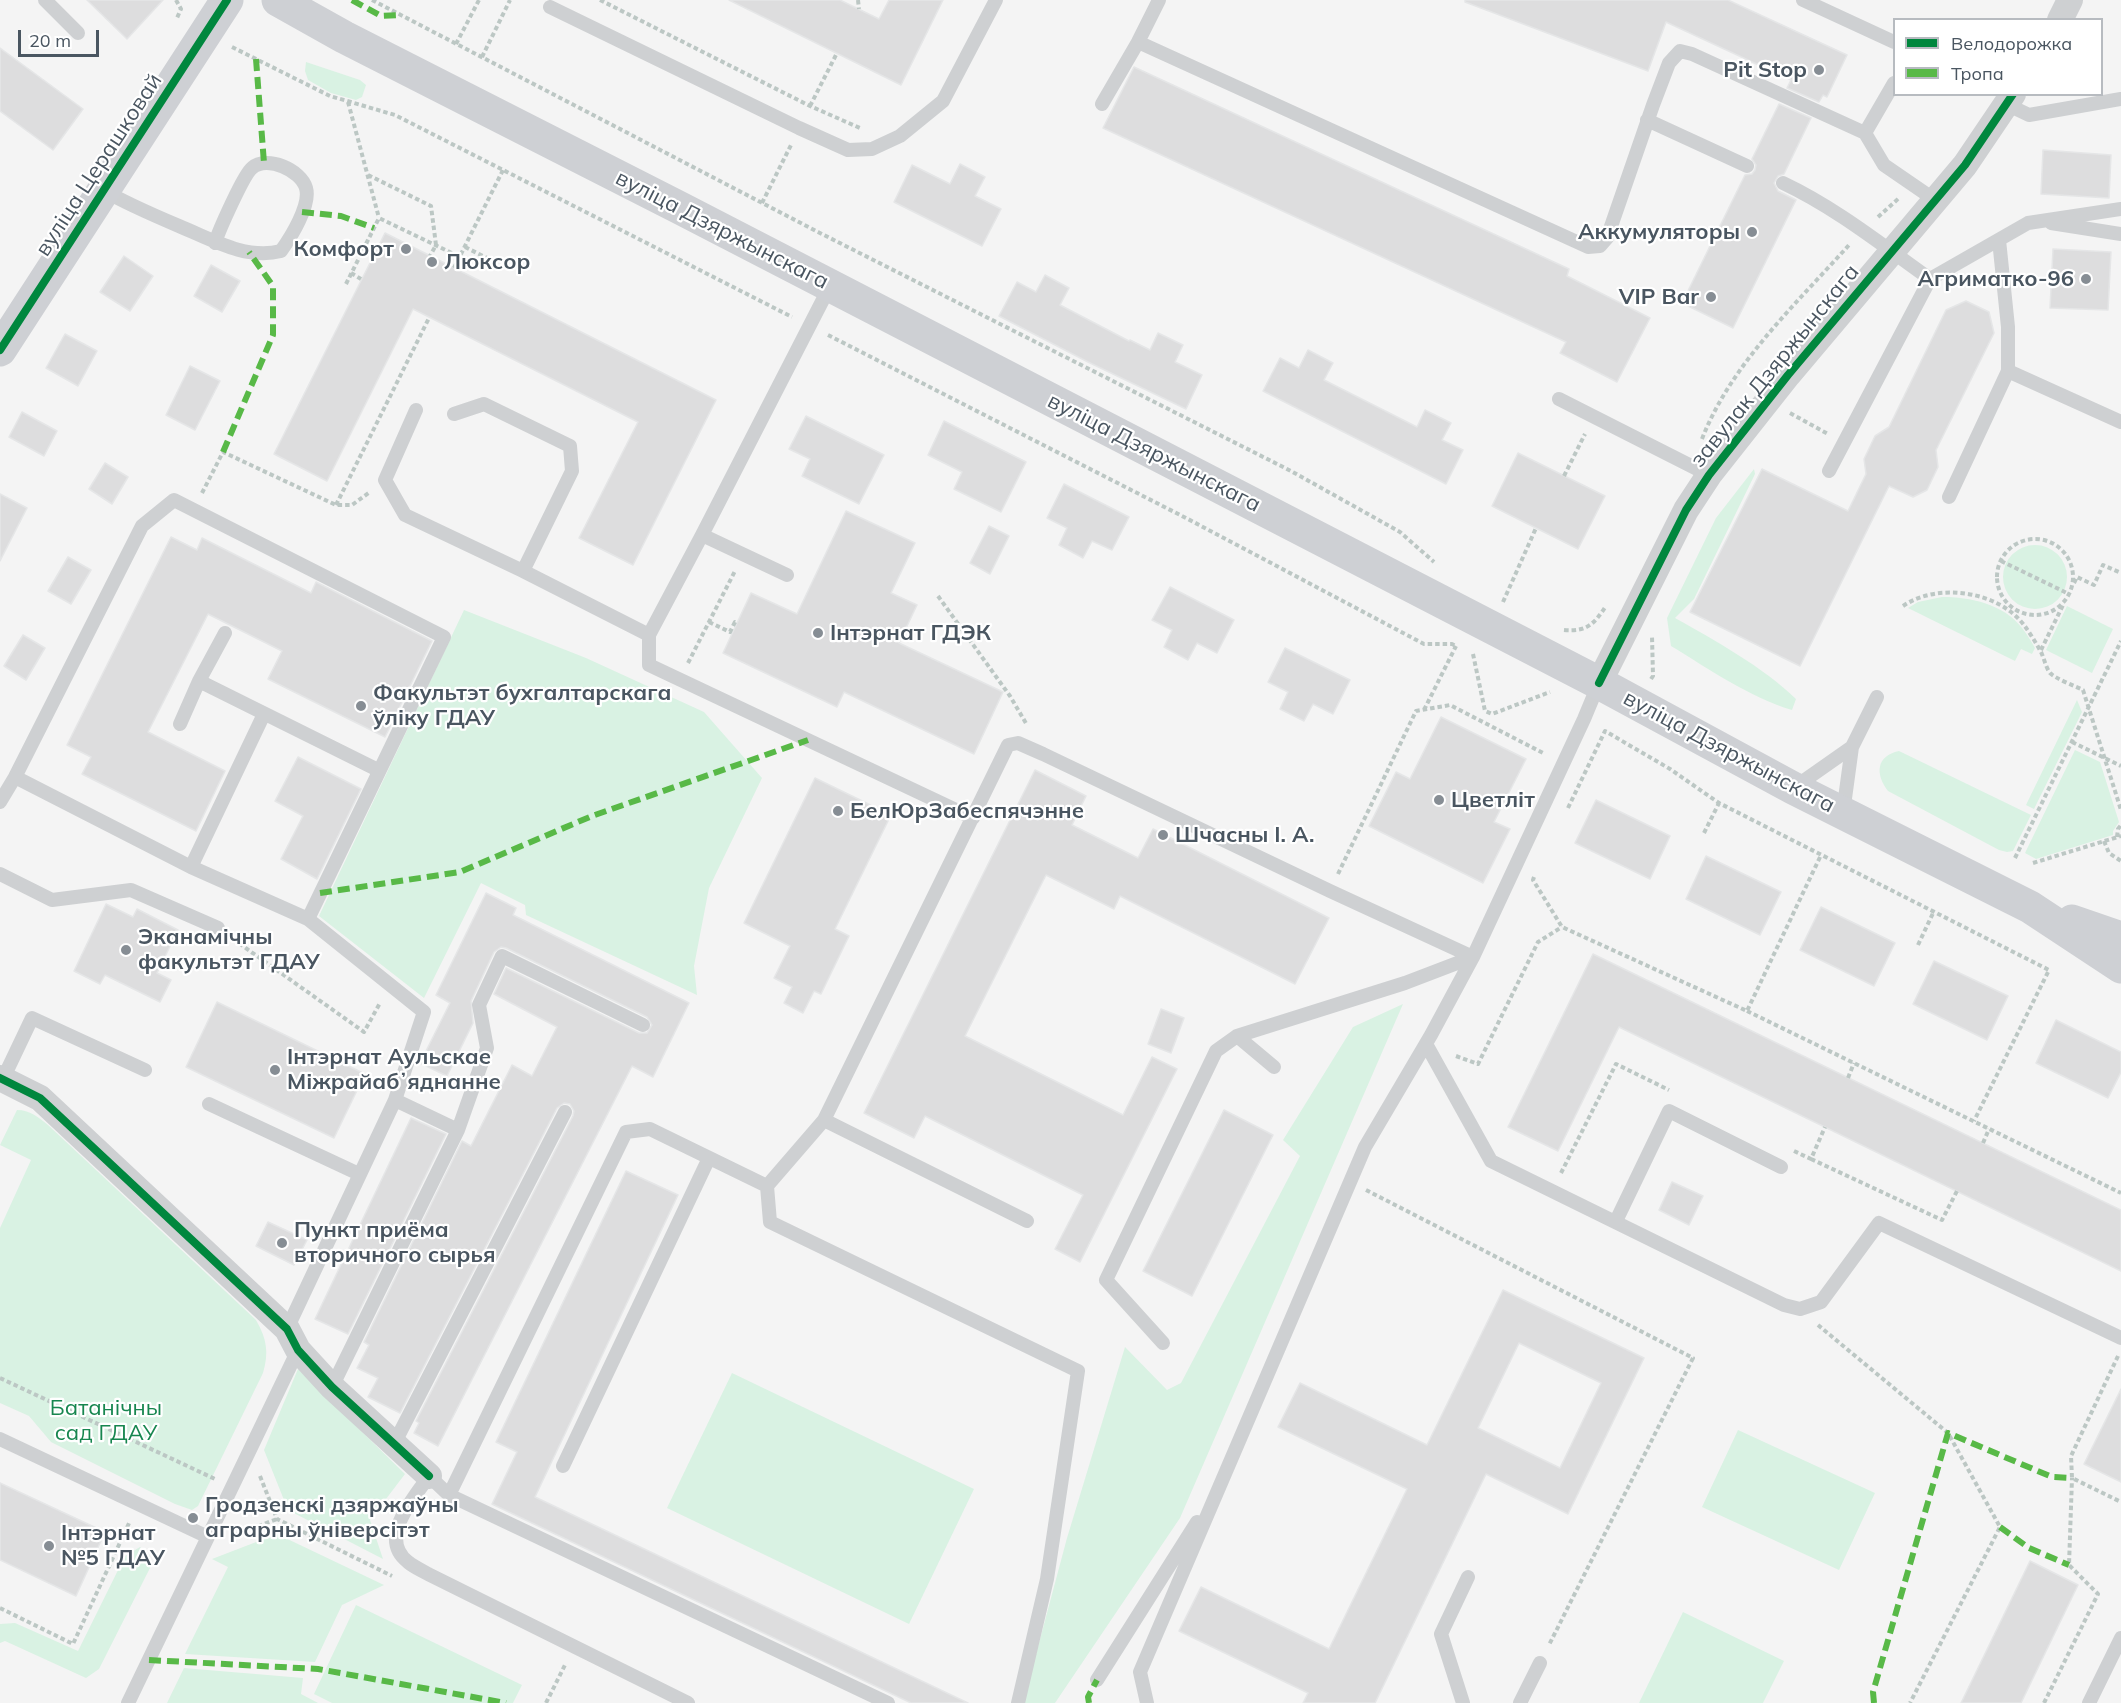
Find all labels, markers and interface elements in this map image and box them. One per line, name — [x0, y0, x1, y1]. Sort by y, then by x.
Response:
scale bar — [21, 18, 102, 56]
legend — [1893, 18, 2103, 96]
text: 20 m — [29, 29, 71, 52]
text: Велодорожка — [1951, 32, 2072, 55]
place label: Pit Stop — [1723, 57, 1807, 83]
text: Тропа — [1951, 62, 2004, 85]
marker: Pit Stop — [1812, 63, 1826, 77]
street label: вуліца Церашковай — [30, 69, 168, 261]
street label: вуліца Дзяржынскага — [611, 165, 833, 295]
place label: Аккумуляторы — [1578, 219, 1740, 245]
marker: Аккумуляторы — [1745, 225, 1759, 239]
place label: Комфорт — [293, 236, 394, 262]
marker: Комфорт — [399, 242, 413, 256]
place label: Люксор — [444, 249, 531, 275]
marker: Люксор — [425, 255, 439, 269]
street label: завулак Дзяржынскага — [1685, 259, 1865, 473]
place label: Агриматко-96 — [1918, 266, 2074, 292]
marker: Агриматко-96 — [2079, 272, 2093, 286]
place label: VIP Bar — [1619, 284, 1699, 310]
marker: VIP Bar — [1704, 290, 1718, 304]
street label: вуліца Дзяржынскага — [1043, 388, 1265, 518]
place label: Інтэрнат ГДЭК — [830, 620, 991, 646]
marker: Інтэрнат ГДЭК — [811, 626, 825, 640]
place label: Факультэт бухгалтарскага ўліку ГДАУ — [373, 680, 671, 732]
street label: вуліца Дзяржынскага — [1619, 685, 1839, 819]
marker: Факультэт бухгалтарскага ўліку ГДАУ — [354, 699, 368, 713]
place label: Цветліт — [1451, 787, 1535, 813]
marker: Цветліт — [1432, 793, 1446, 807]
place label: БелЮрЗабеспячэнне — [850, 798, 1084, 824]
marker: БелЮрЗабеспячэнне — [831, 804, 845, 818]
place label: Шчасны І. А. — [1175, 822, 1314, 848]
marker: Шчасны І. А. — [1156, 828, 1170, 842]
place label: Эканамічны факультэт ГДАУ — [138, 924, 320, 975]
marker: Эканамічны факультэт ГДАУ — [119, 943, 133, 957]
place label: Інтэрнат Аульскае Міжрайабʼяднанне — [287, 1044, 501, 1096]
marker: Інтэрнат Аульскае Міжрайабʼяднанне — [268, 1063, 282, 1077]
place label: Пункт приёма вторичного сырья — [294, 1217, 496, 1268]
marker: Пункт приёма вторичного сырья — [275, 1236, 289, 1250]
park label: Батанічны сад ГДАУ — [50, 1395, 162, 1446]
place label: Гродзенскі дзяржаўны аграрны ўніверсітэт — [205, 1492, 459, 1544]
marker: Гродзенскі дзяржаўны аграрны ўніверсітэт — [186, 1511, 200, 1525]
place label: Інтэрнат №5 ГДАУ — [61, 1520, 165, 1572]
marker: Інтэрнат №5 ГДАУ — [42, 1539, 56, 1553]

